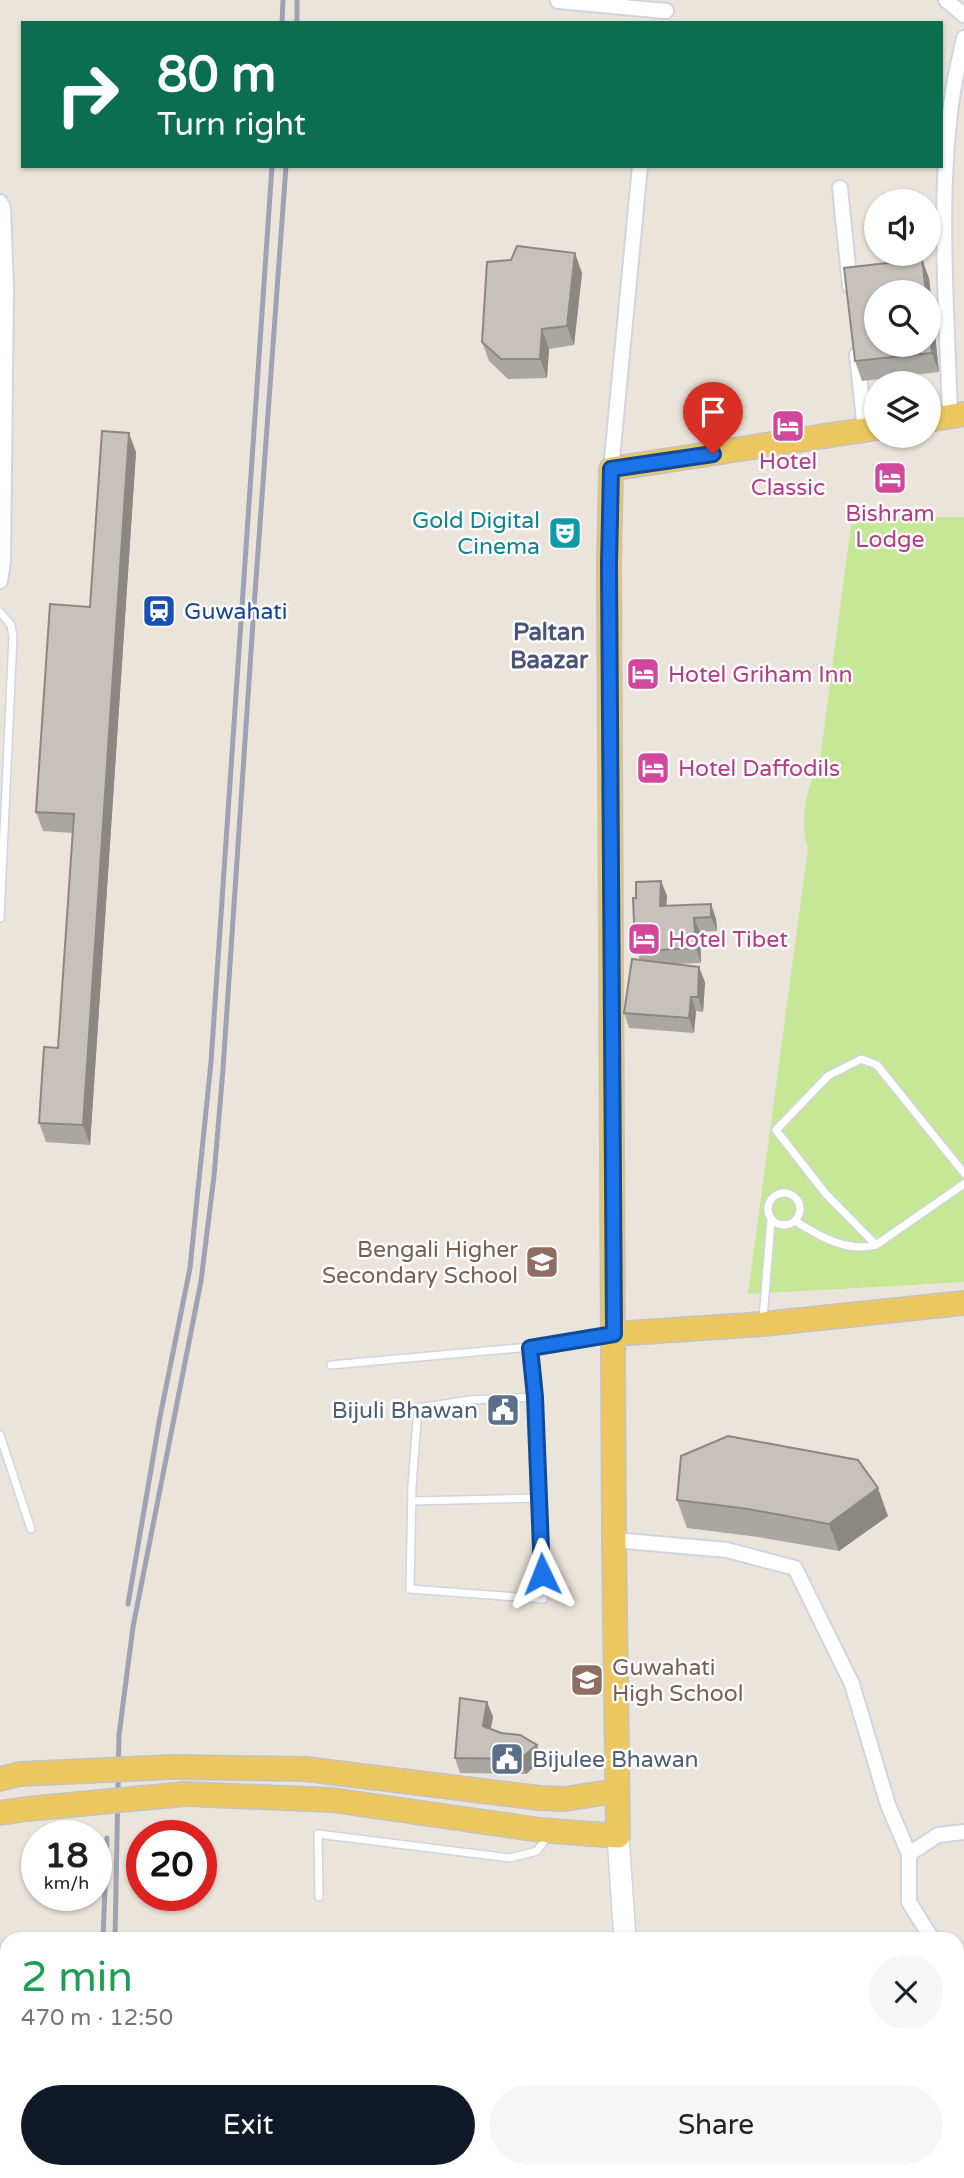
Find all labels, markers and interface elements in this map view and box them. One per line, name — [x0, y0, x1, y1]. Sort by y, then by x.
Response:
text: 80 m — [157, 46, 276, 105]
icon: right — [42, 49, 133, 140]
text: Turn right — [157, 106, 306, 144]
map controls — [864, 189, 941, 448]
button: sound — [864, 189, 941, 266]
button: search — [864, 280, 941, 357]
button: layers — [864, 371, 941, 448]
pin — [683, 382, 743, 454]
icon: arrive — [694, 393, 732, 431]
hotel icon: Hotel Classic — [769, 407, 807, 445]
place label: Hotel Classic — [751, 448, 825, 502]
hotel icon: Bishram Lodge — [871, 459, 909, 497]
place label: Bishram Lodge — [845, 500, 935, 554]
place label: Gold Digital Cinema — [412, 507, 540, 561]
theatre icon: Gold Digital Cinema — [546, 514, 584, 552]
station icon: Guwahati — [140, 592, 178, 630]
place label: Guwahati — [184, 598, 288, 626]
district label: Paltan Baazar — [510, 618, 589, 675]
hotel icon: Hotel Griham Inn — [624, 655, 662, 693]
place label: Hotel Griham Inn — [668, 661, 853, 689]
hotel icon: Hotel Daffodils — [634, 749, 672, 787]
place label: Hotel Daffodils — [678, 755, 840, 783]
hotel icon: Hotel Tibet — [625, 920, 663, 958]
place label: Hotel Tibet — [668, 926, 788, 954]
place label: Bengali Higher Secondary School — [322, 1236, 518, 1290]
school or university icon: Bengali Higher Secondary School — [523, 1243, 561, 1281]
public building icon: Bijuli Bhawan — [484, 1391, 522, 1429]
place label: Bijuli Bhawan — [332, 1397, 478, 1425]
position arrow — [505, 1537, 579, 1611]
place label: Guwahati High School — [612, 1654, 744, 1708]
school or university icon: Guwahati High School — [568, 1661, 606, 1699]
public building icon: Bijulee Bhawan — [488, 1740, 526, 1778]
place label: Bijulee Bhawan — [532, 1746, 699, 1774]
speed limit sign: 20 — [126, 1820, 217, 1911]
text: 18 — [45, 1835, 88, 1877]
text: km/h — [44, 1872, 89, 1894]
text: 2 min — [21, 1952, 133, 2003]
button: close — [869, 1955, 943, 2029]
text: 470 m · 12:50 — [21, 2004, 173, 2032]
button: Exit — [21, 2085, 475, 2165]
button: Share — [489, 2085, 943, 2165]

